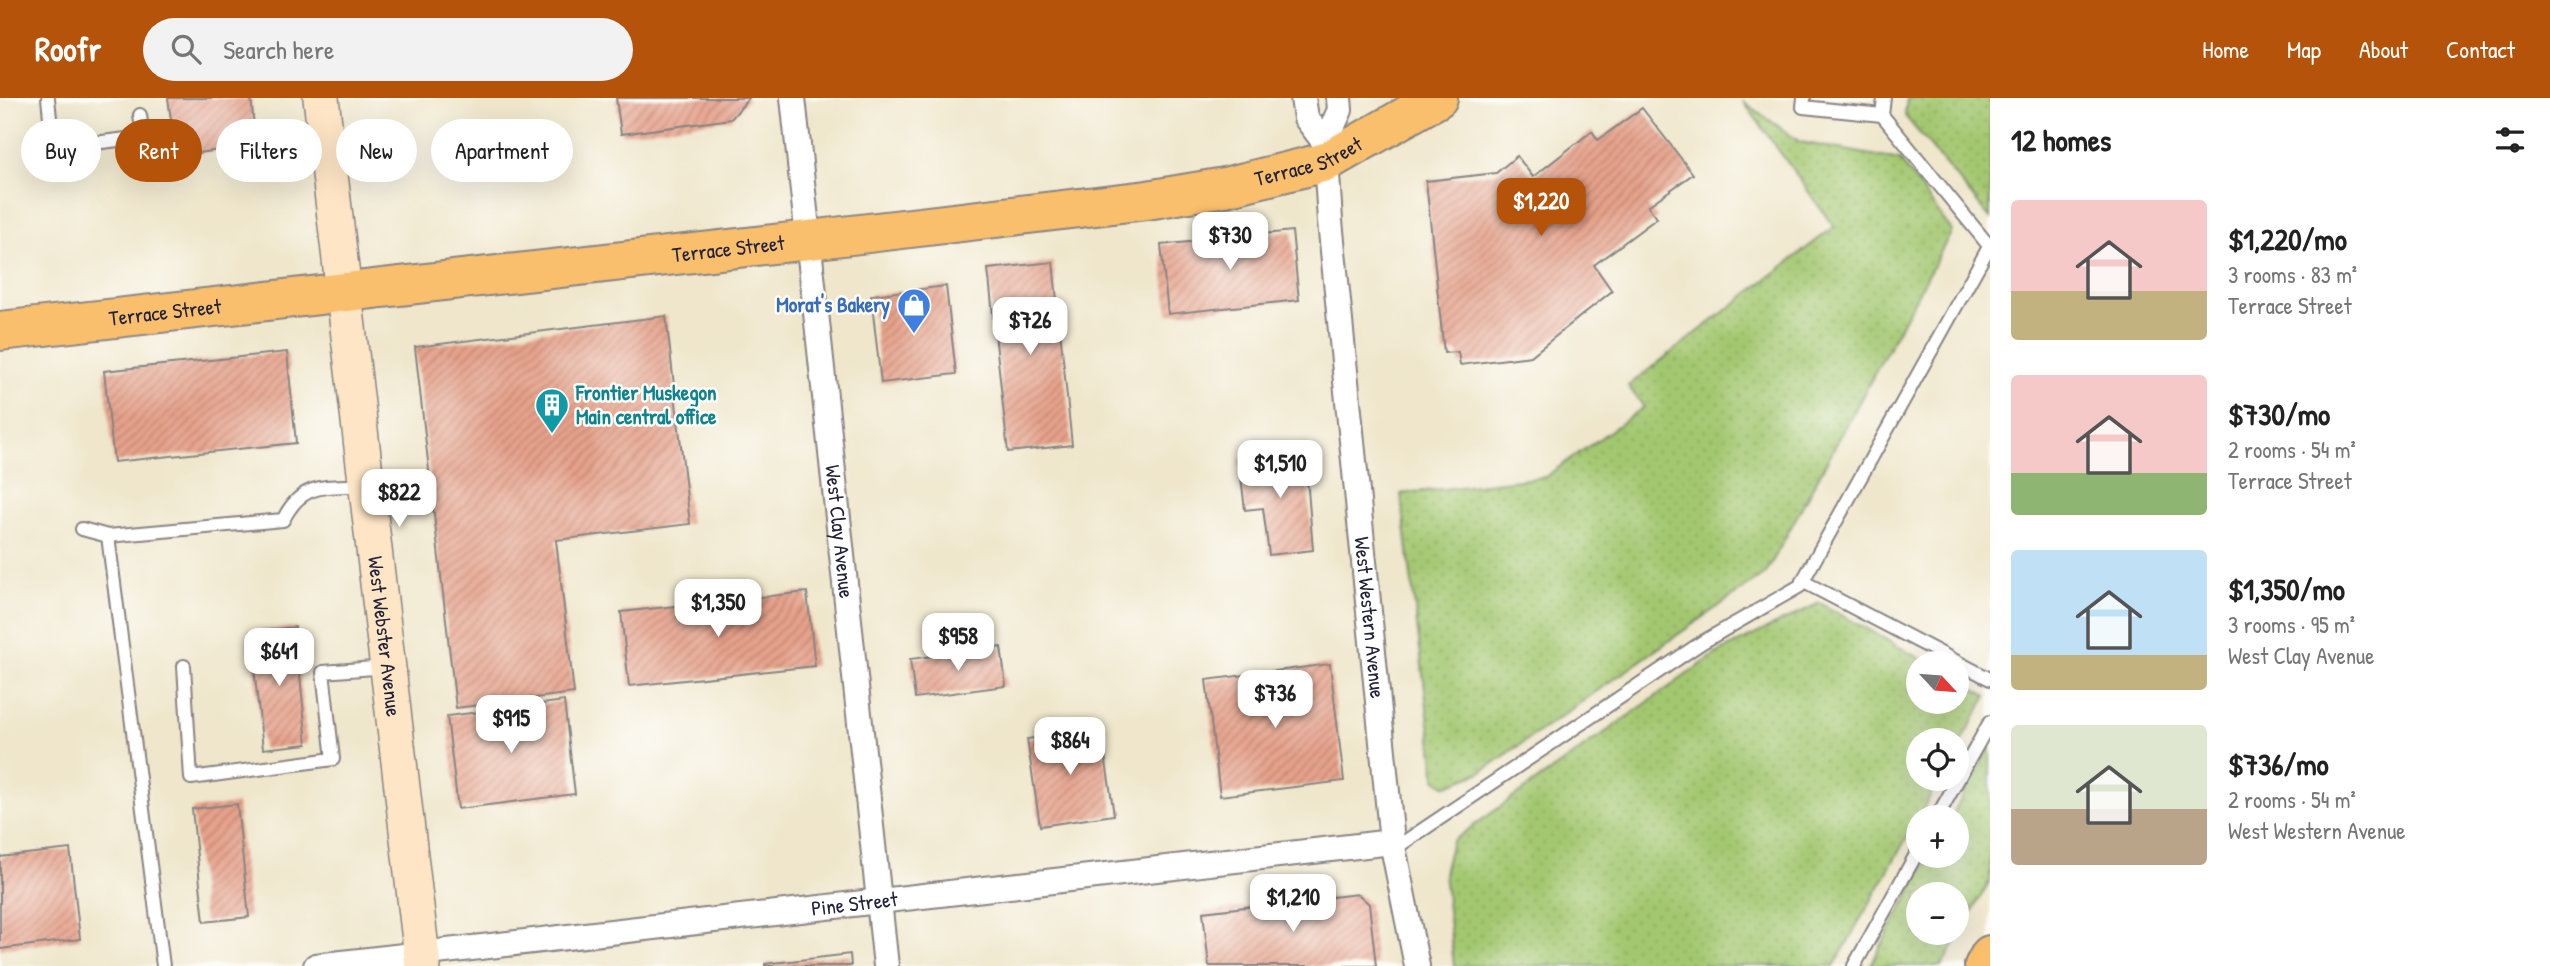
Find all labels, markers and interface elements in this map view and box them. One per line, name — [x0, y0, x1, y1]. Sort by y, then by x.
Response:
search box — [143, 18, 633, 81]
text: Roofr — [35, 27, 101, 71]
icon: search — [167, 30, 205, 68]
text: Search here — [223, 32, 334, 67]
text: Home — [2202, 33, 2249, 65]
text: Map — [2287, 33, 2321, 65]
text: About — [2359, 33, 2408, 65]
text: Contact — [2446, 33, 2515, 65]
chip: Buy — [21, 119, 101, 182]
chip: Rent — [115, 119, 202, 182]
chip: Filters — [216, 119, 322, 182]
chip: New — [336, 119, 417, 182]
chip: Apartment — [431, 119, 573, 182]
text: 12 homes — [2011, 120, 2111, 160]
icon: filters — [2491, 121, 2529, 159]
street label: Terrace Street — [1252, 129, 1368, 193]
pin: $1,220 — [1484, 178, 1598, 238]
text: $1,220 — [1513, 185, 1569, 216]
pin: $730 — [1189, 212, 1271, 272]
text: $730 — [1208, 219, 1252, 250]
text: $1,220/mo — [2228, 219, 2347, 259]
street label: Terrace Street — [671, 228, 787, 269]
icon: home — [2067, 228, 2151, 312]
text: 3 rooms · 83 m² — [2228, 259, 2357, 290]
shop icon: Morat's Bakery — [895, 286, 933, 335]
place label: Morat's Bakery — [776, 290, 890, 320]
text: Terrace Street — [2228, 290, 2352, 321]
street label: Terrace Street — [107, 291, 223, 333]
pin: $726 — [989, 298, 1071, 357]
text: $726 — [1009, 304, 1052, 335]
place label: Frontier Muskegon Main central office — [575, 378, 717, 431]
building icon: Frontier Muskegon Main central office — [533, 386, 571, 435]
text: $730/mo — [2228, 394, 2330, 434]
icon: home — [2067, 403, 2151, 487]
text: 2 rooms · 54 m² — [2228, 434, 2356, 465]
pin: $1,510 — [1223, 440, 1337, 500]
text: $1,510 — [1253, 447, 1307, 478]
street label: West Clay Avenue — [818, 463, 861, 600]
text: Terrace Street — [2228, 465, 2352, 496]
pin: $822 — [358, 470, 440, 529]
text: $822 — [377, 476, 421, 507]
street label: West Western Avenue — [1348, 535, 1393, 700]
street label: West Webster Avenue — [361, 554, 409, 718]
text: $1,350/mo — [2228, 569, 2345, 609]
icon: home — [2067, 578, 2151, 662]
pin: $1,350 — [661, 580, 775, 639]
text: $1,350 — [691, 586, 746, 617]
text: 3 rooms · 95 m² — [2228, 609, 2355, 640]
pin: $958 — [917, 614, 999, 673]
text: $958 — [938, 620, 978, 651]
pin: $641 — [238, 628, 320, 688]
text: $641 — [260, 635, 298, 666]
text: West Clay Avenue — [2228, 640, 2374, 671]
north arrow — [1906, 651, 1969, 714]
map controls — [1906, 651, 1969, 945]
pin: $736 — [1234, 670, 1316, 730]
text: $736 — [1254, 677, 1296, 708]
pin: $915 — [470, 696, 552, 755]
text: $915 — [492, 702, 530, 733]
pin: $864 — [1029, 718, 1111, 777]
text: $864 — [1050, 724, 1090, 755]
button: locate — [1906, 728, 1969, 791]
text: $736/mo — [2228, 744, 2329, 784]
icon: home — [2067, 753, 2151, 837]
text: 2 rooms · 54 m² — [2228, 784, 2356, 815]
button: + — [1906, 805, 1969, 868]
text: West Western Avenue — [2228, 815, 2406, 846]
pin: $1,210 — [1236, 874, 1350, 934]
text: $1,210 — [1266, 881, 1320, 912]
button: − — [1906, 882, 1969, 945]
street label: Pine Street — [810, 884, 900, 923]

